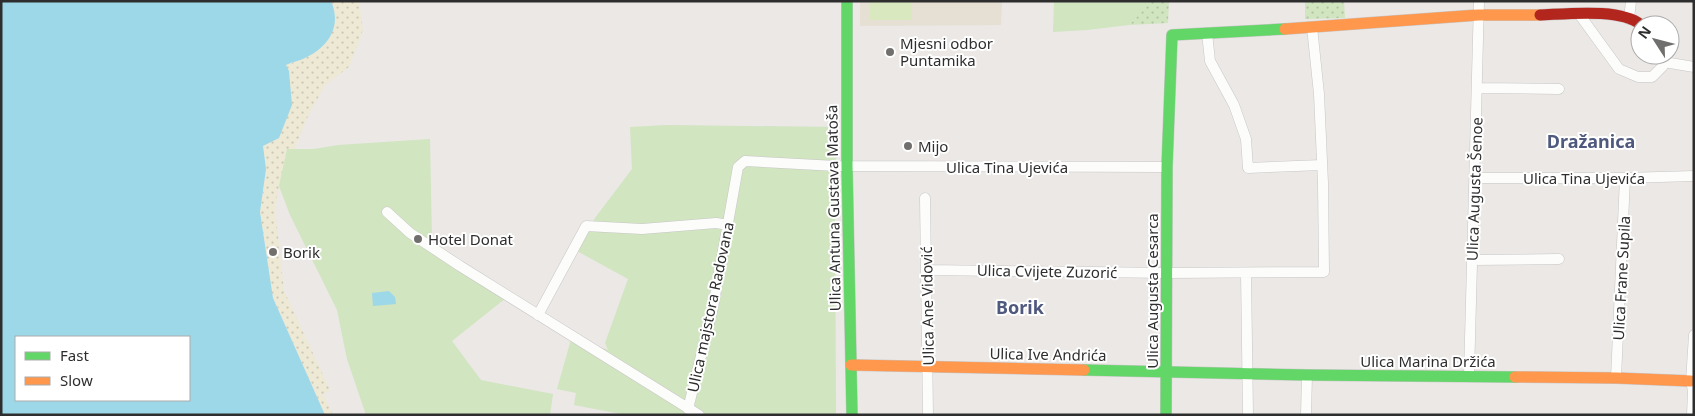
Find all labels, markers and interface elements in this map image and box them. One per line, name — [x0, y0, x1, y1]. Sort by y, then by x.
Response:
north arrow — [1630, 15, 1680, 65]
text: N — [1633, 22, 1655, 42]
place label: Mjesni odbor Puntamika — [900, 33, 993, 70]
marker: Mjesni odbor Puntamika — [884, 46, 896, 58]
street label: Ulica Antuna Gustava Matoša — [821, 105, 845, 311]
street label: Ulica Augusta Šenoe — [1461, 117, 1487, 261]
district label: Dražanica — [1547, 129, 1635, 153]
place label: Mijo — [918, 136, 948, 156]
marker: Mijo — [902, 140, 914, 152]
street label: Ulica Tina Ujevića — [946, 157, 1068, 177]
street label: Ulica Tina Ujevića — [1523, 168, 1645, 188]
street label: Ulica Augusta Cesarca — [1142, 213, 1162, 369]
street label: Ulica Frane Supila — [1608, 215, 1634, 341]
street label: Ulica majstora Radovana — [682, 220, 738, 394]
place label: Hotel Donat — [428, 229, 514, 249]
marker: Hotel Donat — [412, 233, 424, 245]
place label: Borik — [283, 242, 320, 262]
marker: Borik — [267, 246, 279, 258]
street label: Ulica Ane Vidović — [916, 246, 938, 366]
street label: Ulica Cvijete Zuzorić — [977, 260, 1117, 282]
district label: Borik — [996, 295, 1045, 319]
legend — [15, 336, 190, 401]
street label: Ulica Ive Andrića — [989, 343, 1107, 365]
text: Fast — [60, 345, 89, 365]
street label: Ulica Marina Držića — [1360, 351, 1496, 371]
text: Slow — [60, 370, 93, 390]

